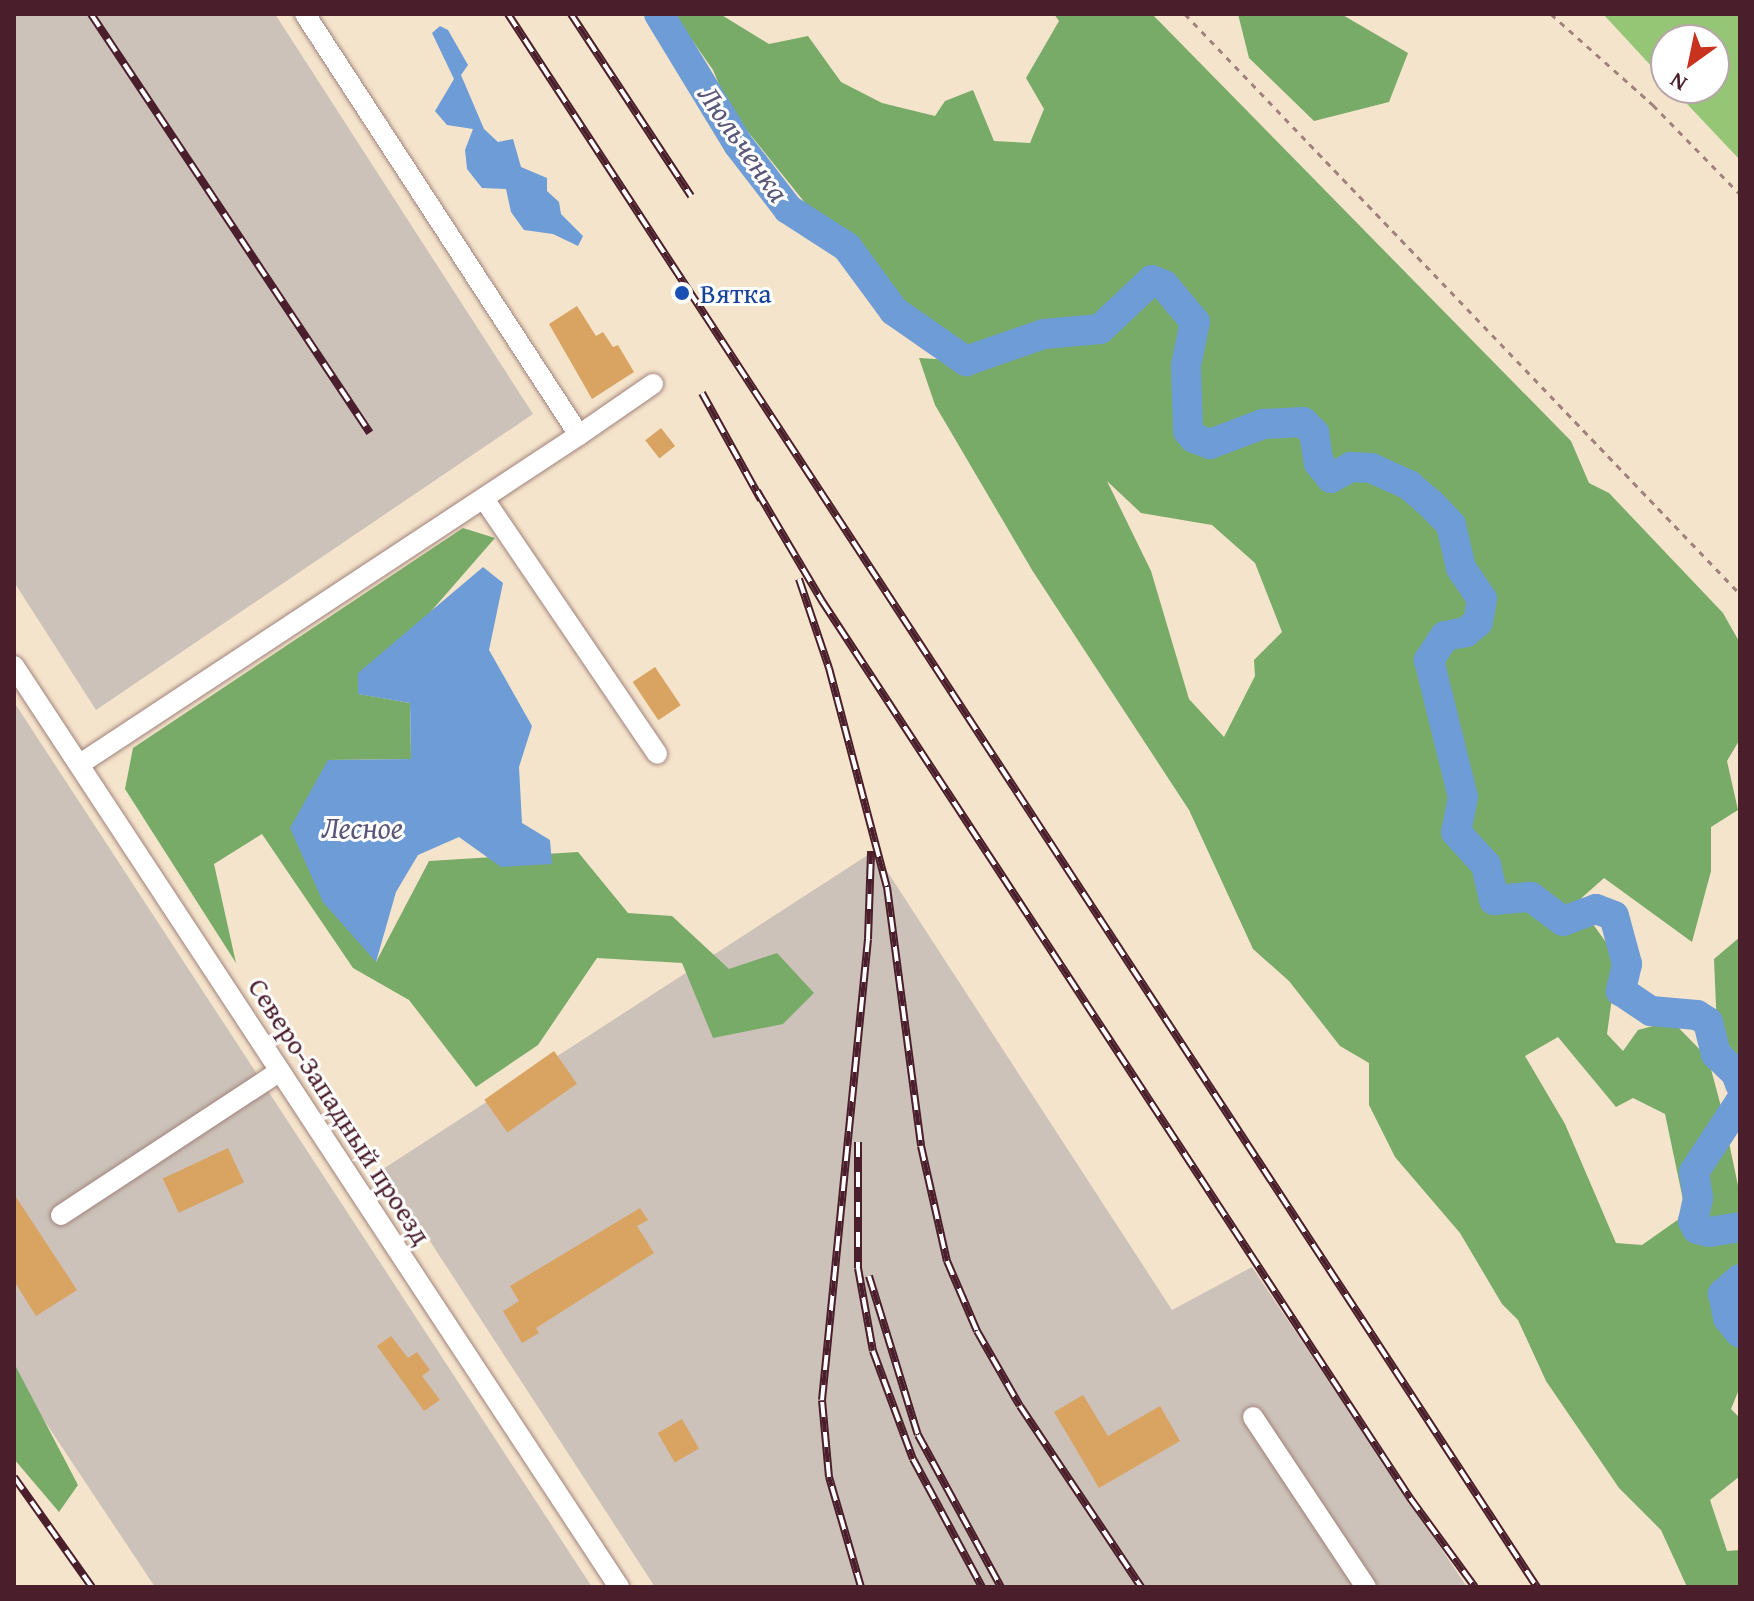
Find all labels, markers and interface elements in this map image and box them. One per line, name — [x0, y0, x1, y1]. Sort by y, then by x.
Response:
north arrow — [1650, 24, 1730, 104]
text: N — [1663, 65, 1693, 100]
water label: Люльченка — [691, 78, 797, 208]
place label: Вятка — [700, 276, 772, 310]
marker: Вятка — [671, 282, 693, 304]
water label: Лесное — [321, 809, 403, 845]
street label: Северо-Западный проезд — [241, 972, 439, 1250]

